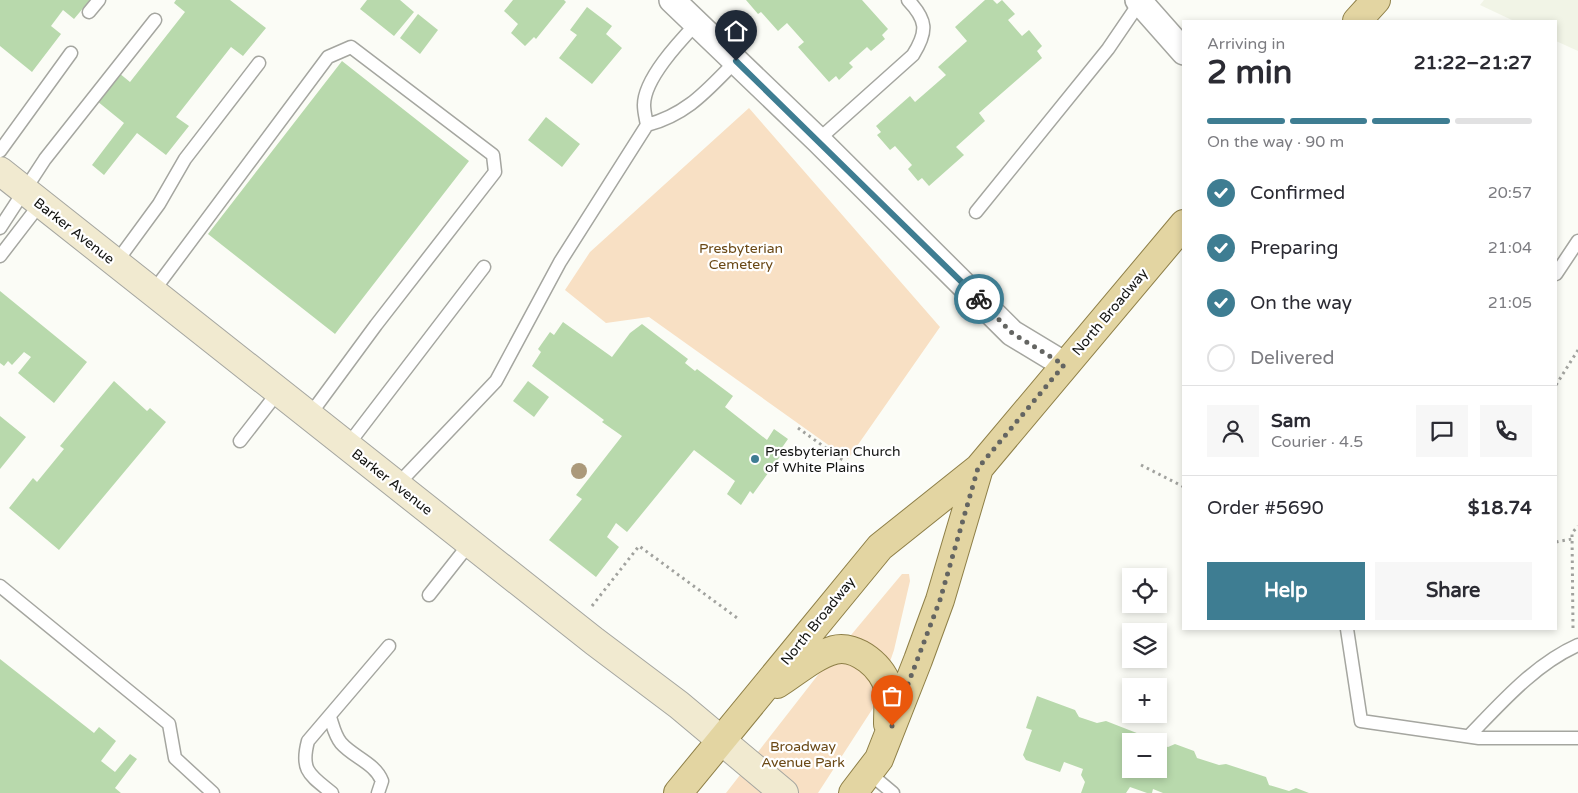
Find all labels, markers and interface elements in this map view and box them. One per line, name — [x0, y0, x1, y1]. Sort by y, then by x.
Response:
pin — [715, 10, 757, 61]
icon: home — [722, 17, 750, 45]
text: Arriving in — [1207, 34, 1285, 54]
text: 21:22–21:27 — [1414, 52, 1532, 74]
text: 2 min — [1207, 54, 1292, 92]
text: On the way · 90 m — [1207, 132, 1344, 152]
icon: check — [1207, 179, 1235, 207]
text: Confirmed — [1250, 182, 1345, 204]
text: 20:57 — [1488, 183, 1532, 203]
street label: Barker Avenue — [30, 194, 118, 268]
icon: check — [1207, 234, 1235, 262]
text: Preparing — [1250, 237, 1339, 259]
text: 21:04 — [1488, 238, 1532, 258]
park label: Presbyterian Cemetery — [699, 240, 783, 273]
street label: North Broadway — [1069, 265, 1152, 359]
courier — [954, 274, 1004, 324]
icon: bike — [965, 285, 993, 313]
icon: check — [1207, 289, 1235, 317]
text: On the way — [1250, 292, 1352, 314]
text: 21:05 — [1488, 293, 1532, 313]
text: Delivered — [1250, 347, 1335, 369]
button: person — [1207, 405, 1259, 457]
button: chat — [1416, 405, 1468, 457]
button: phone — [1480, 405, 1532, 457]
text: Sam — [1271, 410, 1311, 432]
text: Courier · 4.5 — [1271, 432, 1363, 452]
place label: Presbyterian Church of White Plains — [765, 443, 901, 476]
street label: Barker Avenue — [348, 445, 436, 519]
marker: Presbyterian Church of White Plains — [749, 453, 761, 465]
text: Order #5690 — [1207, 497, 1324, 519]
text: $18.74 — [1468, 497, 1532, 519]
button: Help — [1207, 562, 1365, 620]
button: Share — [1375, 562, 1532, 620]
map controls — [1122, 568, 1167, 778]
button: locate — [1122, 568, 1167, 613]
street label: North Broadway — [777, 573, 859, 669]
button: layers — [1122, 623, 1167, 668]
pin — [871, 675, 913, 726]
button: + — [1122, 678, 1167, 723]
icon: bag — [878, 682, 906, 710]
button: − — [1122, 733, 1167, 778]
park label: Broadway Avenue Park — [761, 738, 845, 771]

